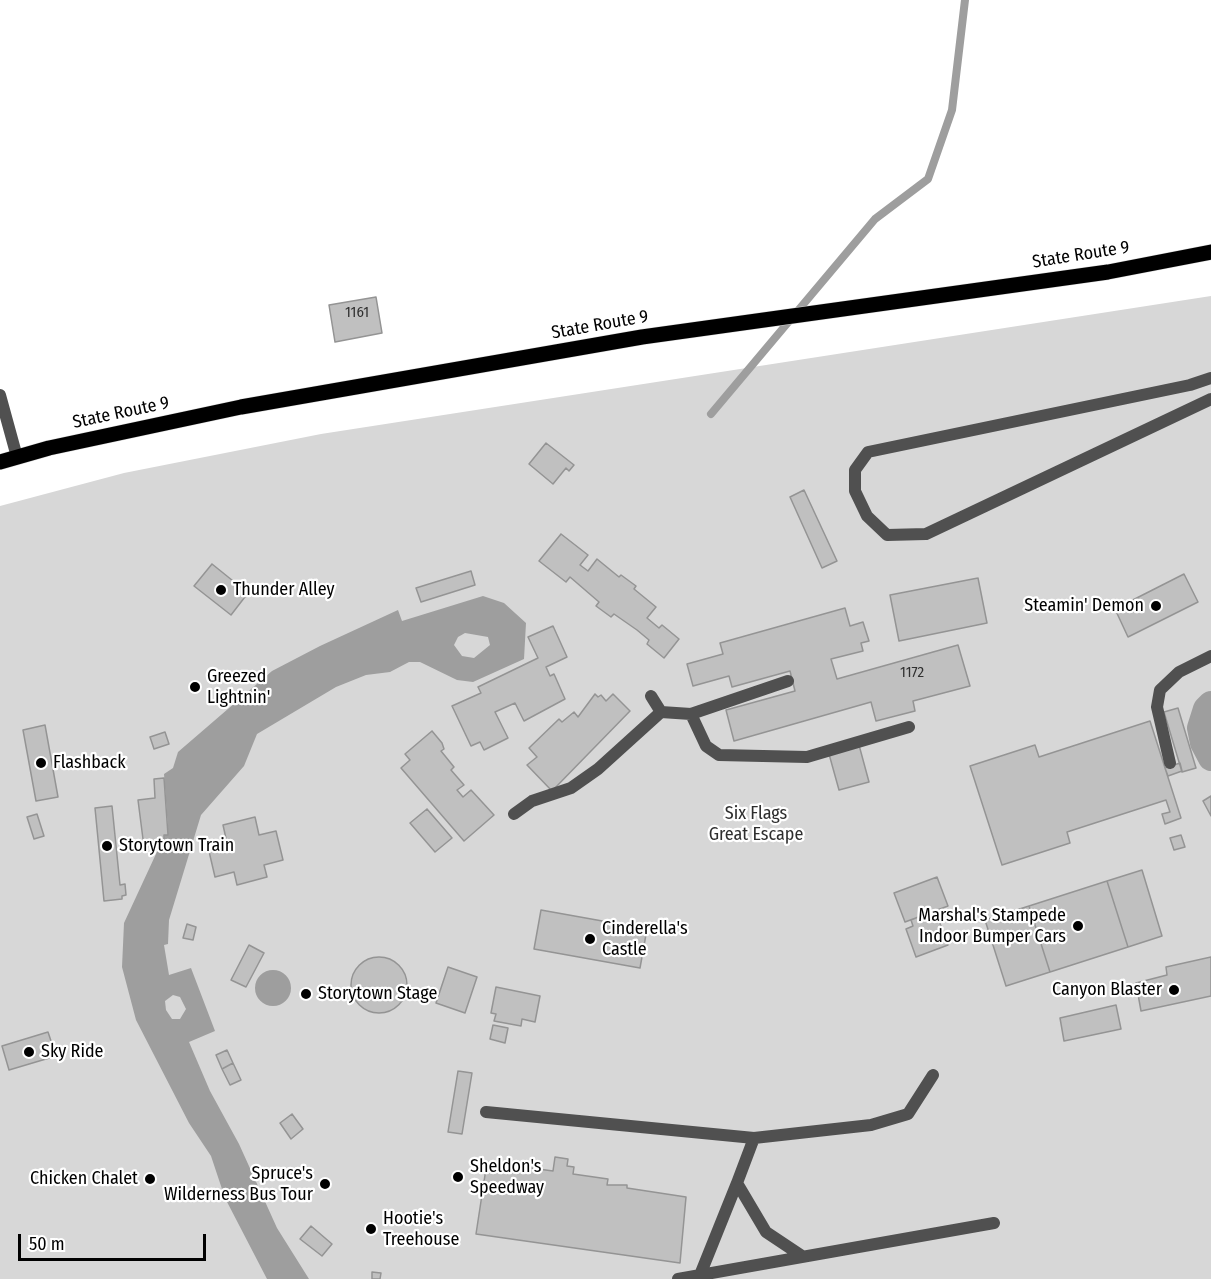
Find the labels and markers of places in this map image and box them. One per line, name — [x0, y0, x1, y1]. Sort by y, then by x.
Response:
place label: Thunder Alley — [233, 579, 335, 601]
marker: Thunder Alley — [214, 583, 228, 597]
place label: Steamin' Demon — [1024, 595, 1144, 617]
marker: Steamin' Demon — [1149, 599, 1163, 613]
place label: Greezed Lightnin' — [207, 666, 270, 708]
marker: Greezed Lightnin' — [188, 680, 202, 694]
place label: Flashback — [53, 752, 126, 774]
marker: Flashback — [34, 756, 48, 770]
place label: Storytown Train — [119, 835, 234, 857]
marker: Storytown Train — [100, 839, 114, 853]
place label: Marshal's Stampede Indoor Bumper Cars — [918, 905, 1066, 948]
place label: Cinderella's Castle — [602, 918, 688, 960]
marker: Marshal's Stampede Indoor Bumper Cars — [1071, 919, 1085, 933]
marker: Cinderella's Castle — [583, 932, 597, 946]
place label: Canyon Blaster — [1052, 979, 1162, 1001]
place label: Storytown Stage — [318, 983, 437, 1005]
marker: Canyon Blaster — [1167, 983, 1181, 997]
marker: Storytown Stage — [299, 987, 313, 1001]
place label: Sky Ride — [41, 1041, 103, 1063]
marker: Sky Ride — [22, 1045, 36, 1059]
place label: Sheldon's Speedway — [470, 1156, 544, 1198]
place label: Spruce's Wilderness Bus Tour — [164, 1163, 313, 1206]
place label: Chicken Chalet — [30, 1168, 138, 1190]
marker: Sheldon's Speedway — [451, 1170, 465, 1184]
marker: Chicken Chalet — [143, 1172, 157, 1186]
marker: Spruce's Wilderness Bus Tour — [318, 1177, 332, 1191]
place label: Hootie's Treehouse — [383, 1208, 459, 1250]
marker: Hootie's Treehouse — [364, 1222, 378, 1236]

